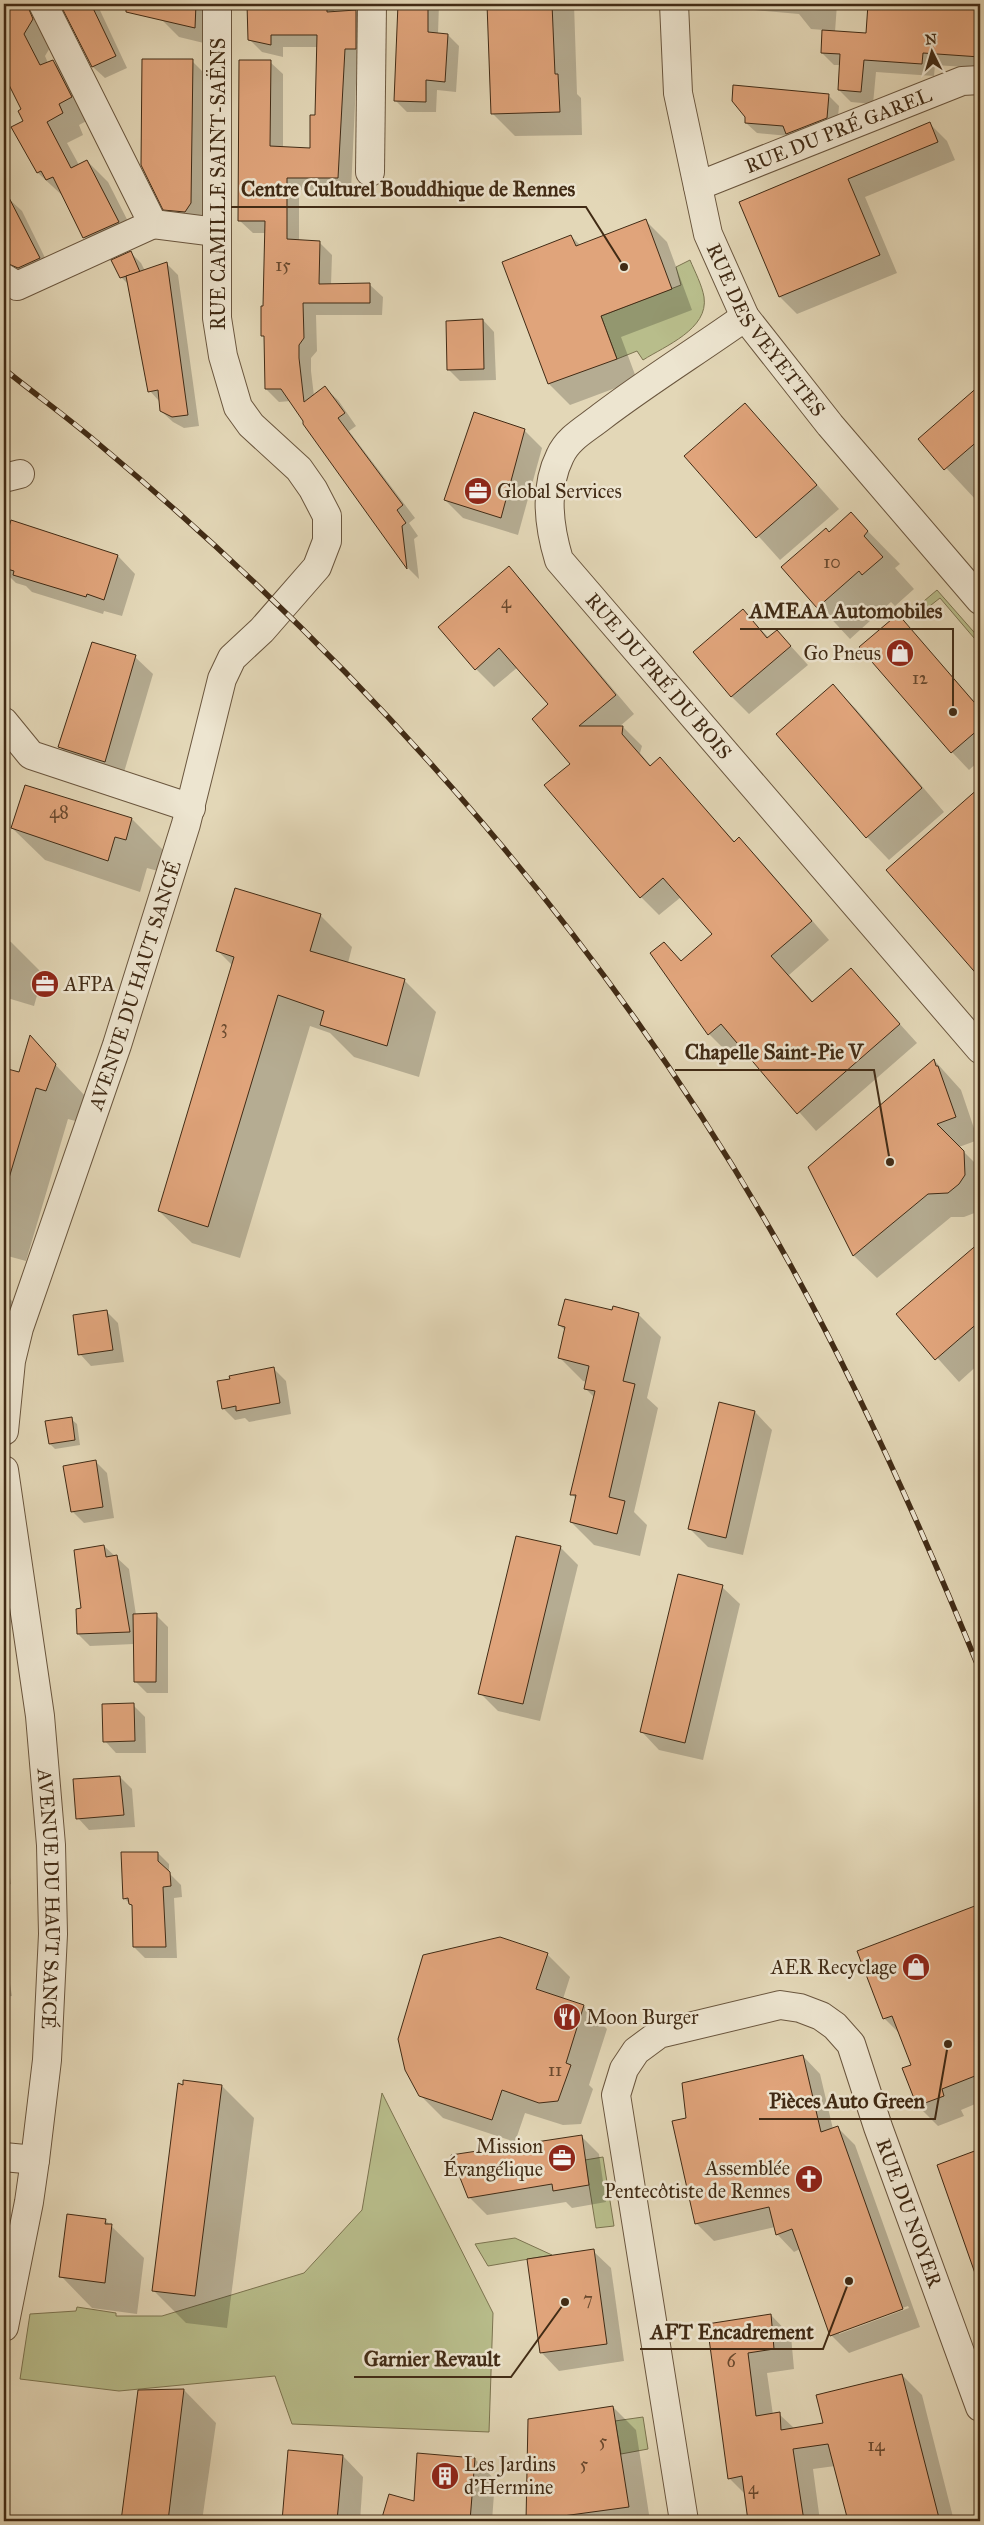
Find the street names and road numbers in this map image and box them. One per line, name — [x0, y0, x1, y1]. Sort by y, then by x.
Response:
street label: RUE CAMILLE SAINT-SAËNS — [206, 38, 230, 330]
street label: RUE DU PRÉ GAREL — [741, 82, 935, 178]
street label: RUE DES VEYETTES — [702, 240, 831, 421]
street label: RUE DU PRÉ DU BOIS — [581, 588, 737, 764]
street label: AVENUE DU HAUT SANCÉ — [83, 857, 186, 1114]
street label: AVENUE DU HAUT SANCÉ — [32, 1767, 65, 2030]
street label: RUE DU NOYER — [871, 2135, 948, 2291]

